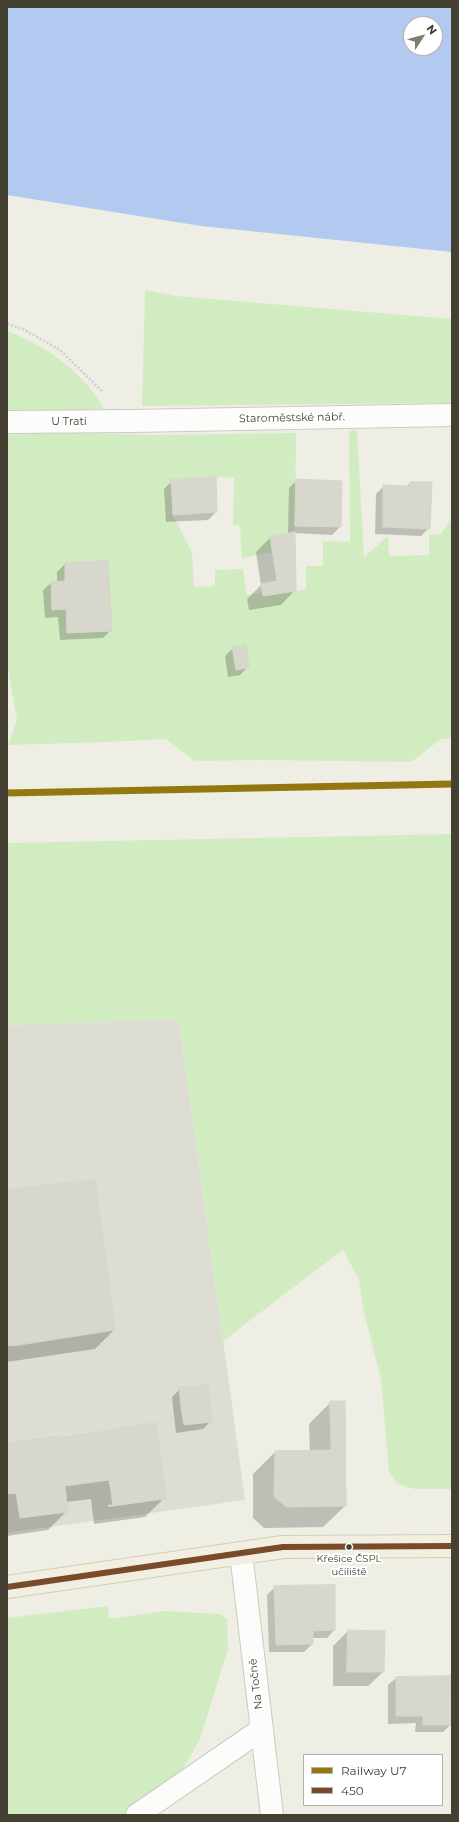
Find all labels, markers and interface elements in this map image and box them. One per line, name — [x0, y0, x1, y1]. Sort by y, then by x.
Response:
north arrow — [403, 16, 443, 56]
text: N — [424, 22, 440, 37]
street label: Staroměstské nábř. — [239, 410, 345, 426]
street label: U Trati — [51, 415, 87, 429]
marker: Křešice ČSPL učiliště — [344, 1542, 354, 1552]
place label: Křešice ČSPL učiliště — [317, 1553, 381, 1576]
street label: Na Točně — [246, 1658, 266, 1710]
legend — [303, 1754, 443, 1806]
text: Railway U7 — [341, 1763, 407, 1778]
text: 450 — [341, 1783, 364, 1798]

